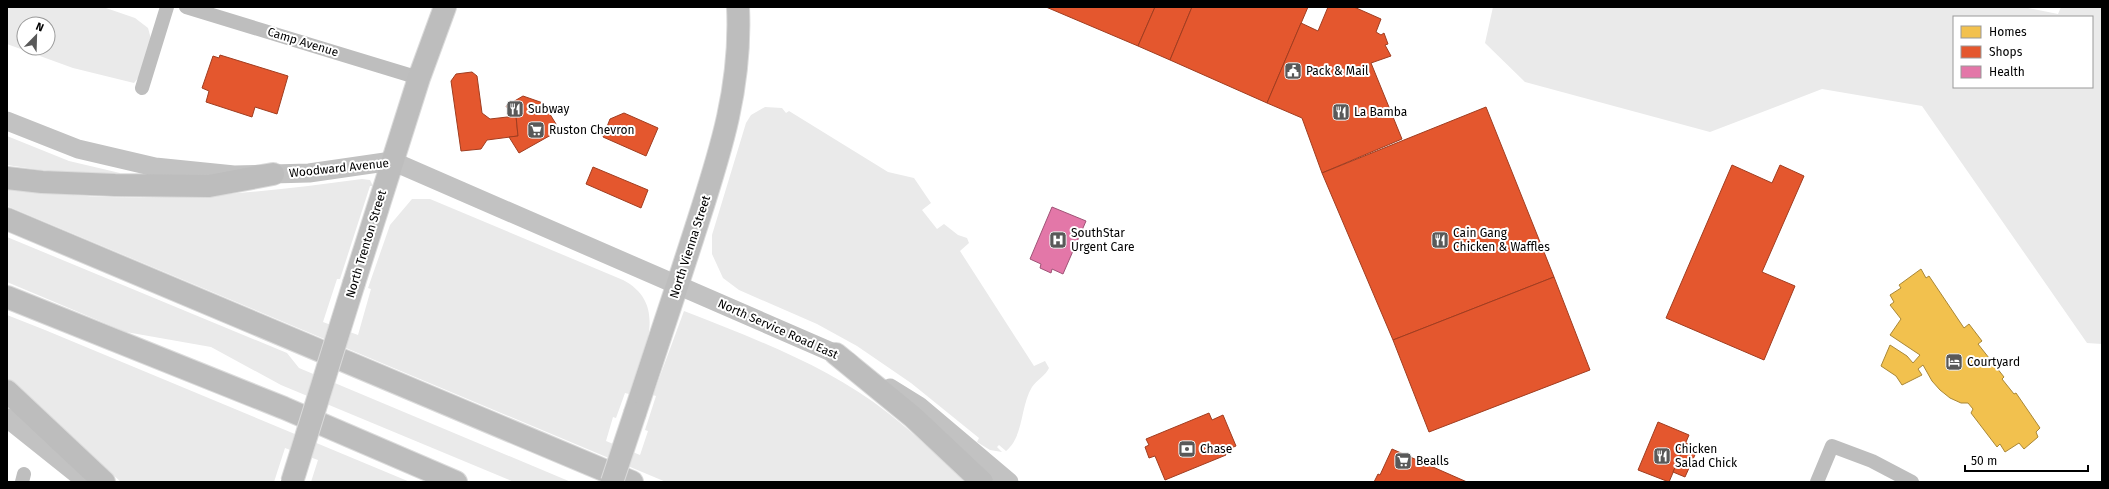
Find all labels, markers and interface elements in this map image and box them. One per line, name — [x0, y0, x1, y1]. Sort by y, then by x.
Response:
north arrow — [16, 16, 56, 56]
legend — [1953, 16, 2093, 88]
text: N — [34, 20, 46, 35]
street label: Camp Avenue — [266, 25, 340, 59]
text: Homes — [1989, 25, 2027, 39]
text: Shops — [1989, 45, 2023, 59]
public building icon: Pack & Mail — [1283, 61, 1303, 81]
place label: Pack & Mail — [1306, 64, 1369, 78]
text: Health — [1989, 65, 2025, 79]
restaurant icon: Subway — [505, 99, 525, 119]
place label: Subway — [528, 102, 569, 116]
restaurant icon: La Bamba — [1331, 102, 1351, 122]
place label: La Bamba — [1354, 105, 1407, 119]
supermarket icon: Ruston Chevron — [526, 120, 546, 140]
place label: Ruston Chevron — [549, 123, 635, 137]
street label: Woodward Avenue — [288, 156, 390, 180]
street label: North Trenton Street — [343, 188, 389, 300]
street label: North Vienna Street — [667, 193, 713, 300]
place label: SouthStar Urgent Care — [1071, 226, 1134, 254]
place label: Cain Gang Chicken & Waffles — [1453, 226, 1550, 254]
hospital icon: SouthStar Urgent Care — [1048, 230, 1068, 250]
restaurant icon: Cain Gang Chicken & Waffles — [1430, 230, 1450, 250]
street label: North Service Road East — [716, 296, 841, 362]
hotel icon: Courtyard — [1944, 352, 1964, 372]
place label: Courtyard — [1967, 355, 2020, 369]
bank icon: Chase — [1177, 439, 1197, 459]
place label: Chase — [1200, 442, 1232, 456]
place label: Chicken Salad Chick — [1675, 442, 1738, 470]
restaurant icon: Chicken Salad Chick — [1652, 446, 1672, 466]
scale bar — [1965, 447, 2088, 473]
supermarket icon: Bealls — [1393, 451, 1413, 471]
place label: Bealls — [1416, 454, 1449, 468]
text: 50 m — [1971, 454, 1997, 468]

